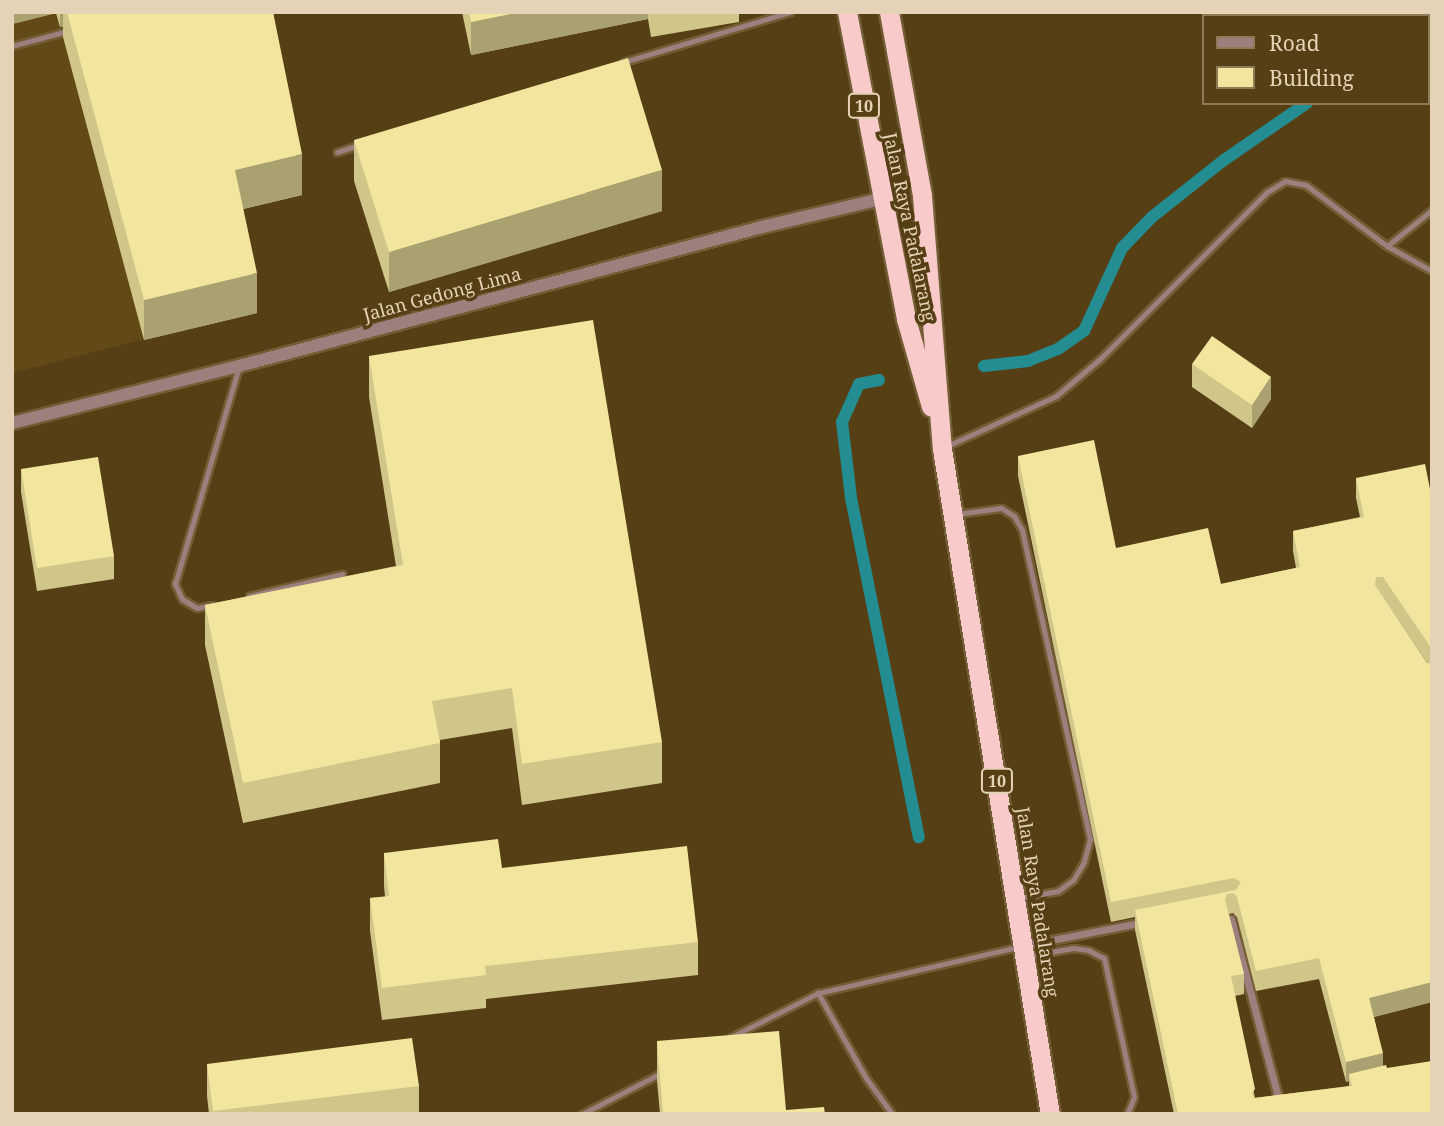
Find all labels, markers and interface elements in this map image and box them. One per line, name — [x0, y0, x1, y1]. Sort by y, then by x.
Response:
legend — [1202, 14, 1430, 105]
text: Road — [1269, 29, 1320, 57]
text: Building — [1269, 64, 1354, 92]
road number: 10 — [846, 94, 882, 118]
street label: Jalan Raya Padalarang — [879, 131, 941, 323]
street label: Jalan Gedong Lima — [361, 263, 523, 325]
road number: 10 — [979, 768, 1014, 794]
street label: Jalan Raya Padalarang — [1012, 805, 1064, 999]

